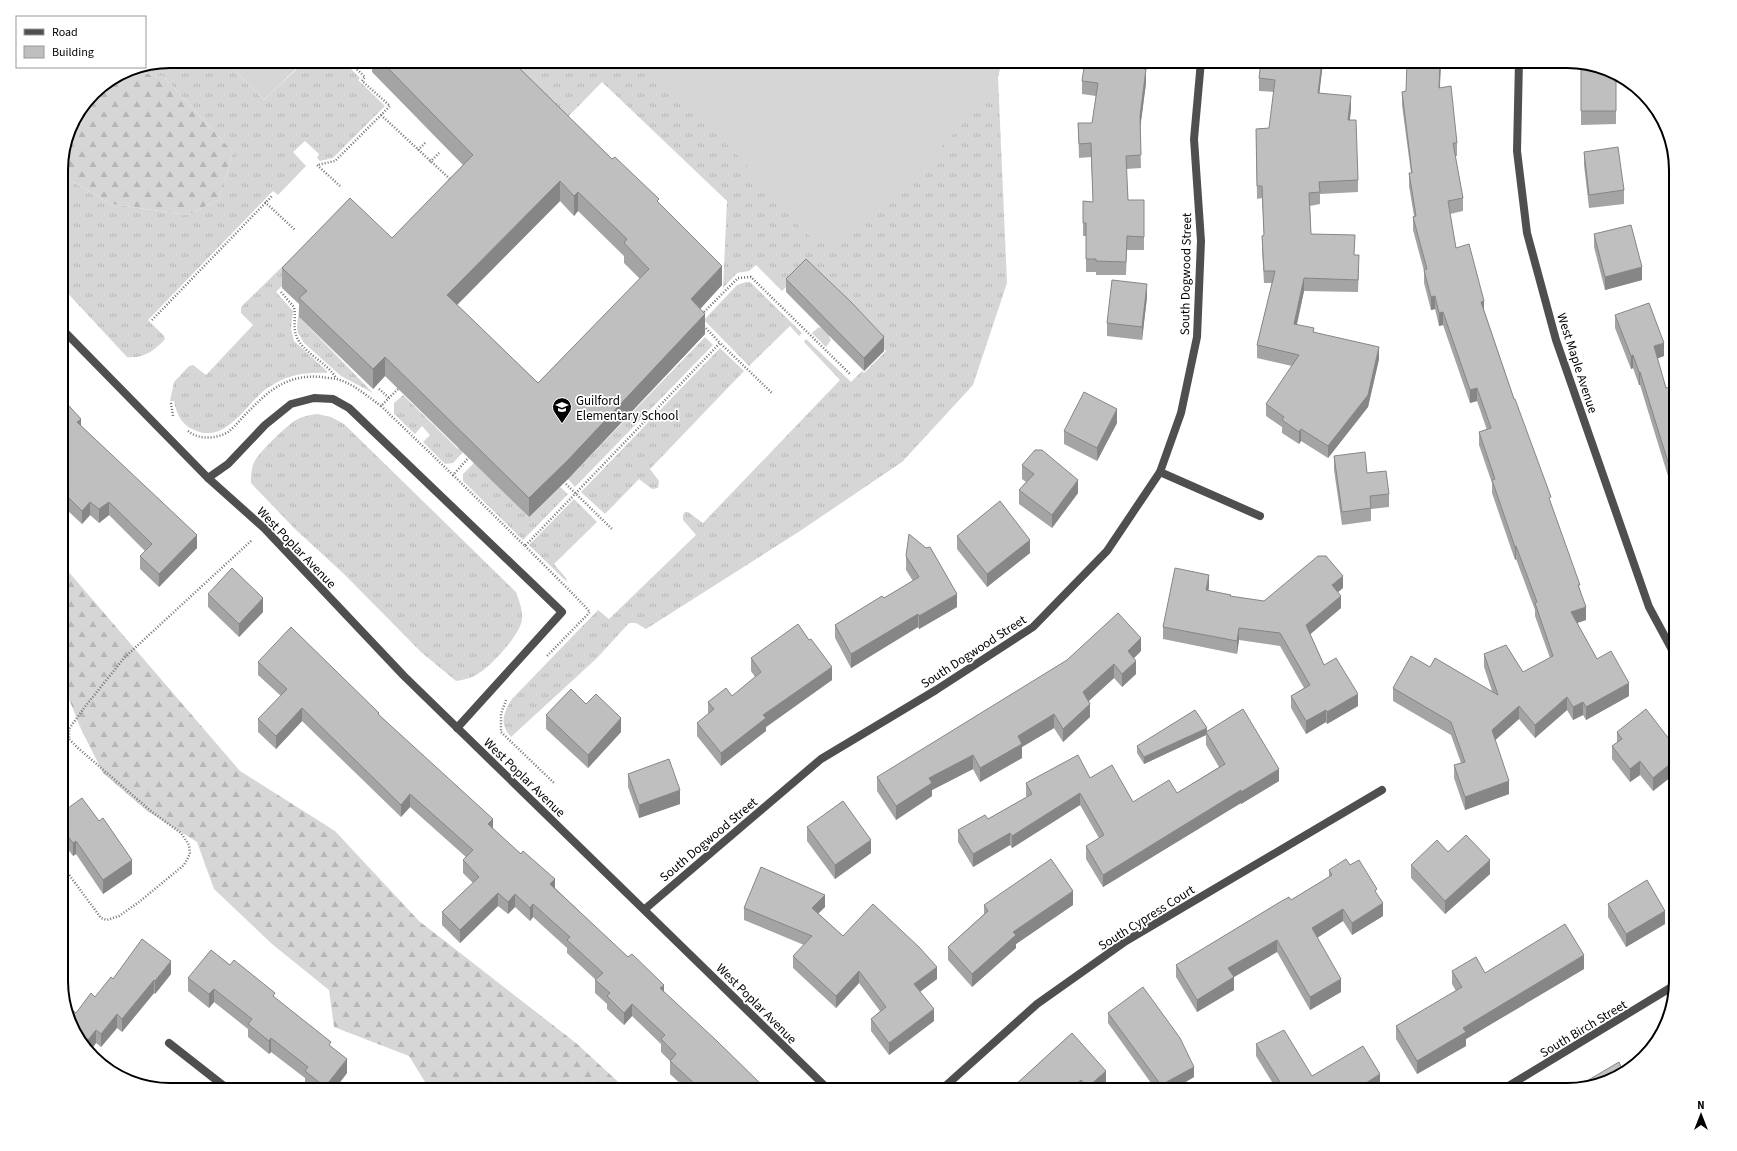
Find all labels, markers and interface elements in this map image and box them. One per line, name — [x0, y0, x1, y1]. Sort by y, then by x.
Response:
legend — [16, 16, 146, 68]
text: Road — [52, 24, 78, 41]
text: Building — [52, 44, 94, 61]
street label: South Dogwood Street — [1176, 212, 1196, 335]
street label: West Maple Avenue — [1552, 311, 1602, 416]
place label: Guilford Elementary School — [576, 392, 678, 425]
school or university icon: Guilford Elementary School — [551, 396, 573, 424]
street label: West Poplar Avenue — [253, 503, 340, 593]
street label: South Dogwood Street — [917, 611, 1030, 693]
street label: West Poplar Avenue — [479, 734, 569, 821]
street label: South Dogwood Street — [656, 793, 762, 886]
street label: South Cypress Court — [1095, 881, 1199, 955]
street label: West Poplar Avenue — [712, 959, 801, 1048]
street label: South Birch Street — [1537, 995, 1631, 1062]
north arrow — [1681, 1095, 1721, 1135]
text: N — [1697, 1098, 1705, 1113]

